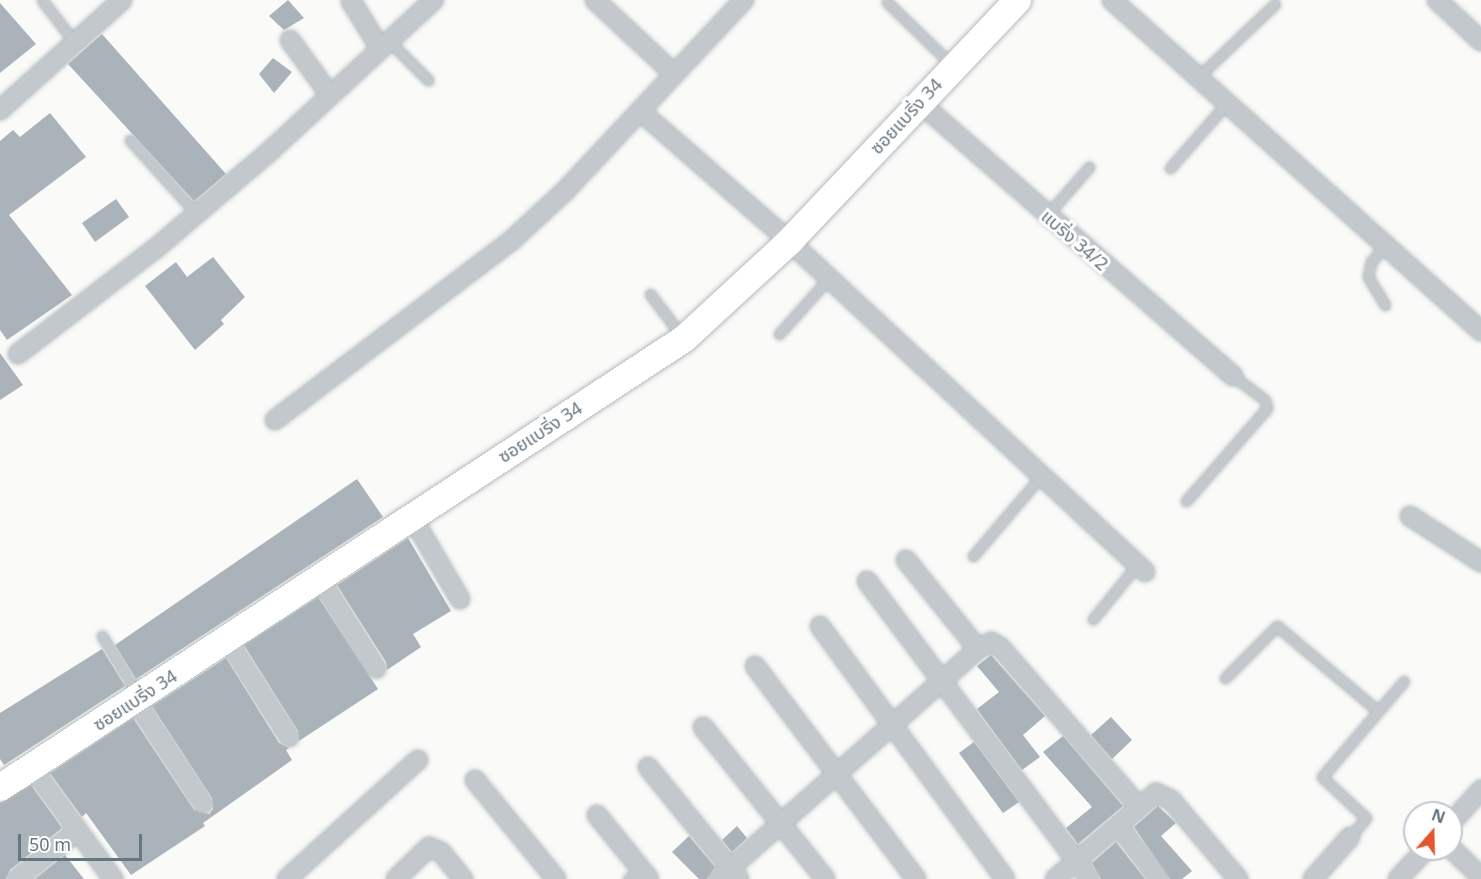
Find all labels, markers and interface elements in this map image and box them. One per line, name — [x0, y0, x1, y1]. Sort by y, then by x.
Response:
street label: ซอยแบริ่ง 34 — [865, 74, 947, 158]
street label: แบริ่ง 34/2 — [1037, 205, 1113, 275]
street label: ซอยแบริ่ง 34 — [494, 397, 586, 467]
street label: ซอยแบริ่ง 34 — [89, 665, 181, 735]
north arrow — [1403, 801, 1463, 861]
text: N — [1429, 803, 1448, 829]
scale bar — [21, 822, 146, 860]
text: 50 m — [29, 832, 71, 856]

